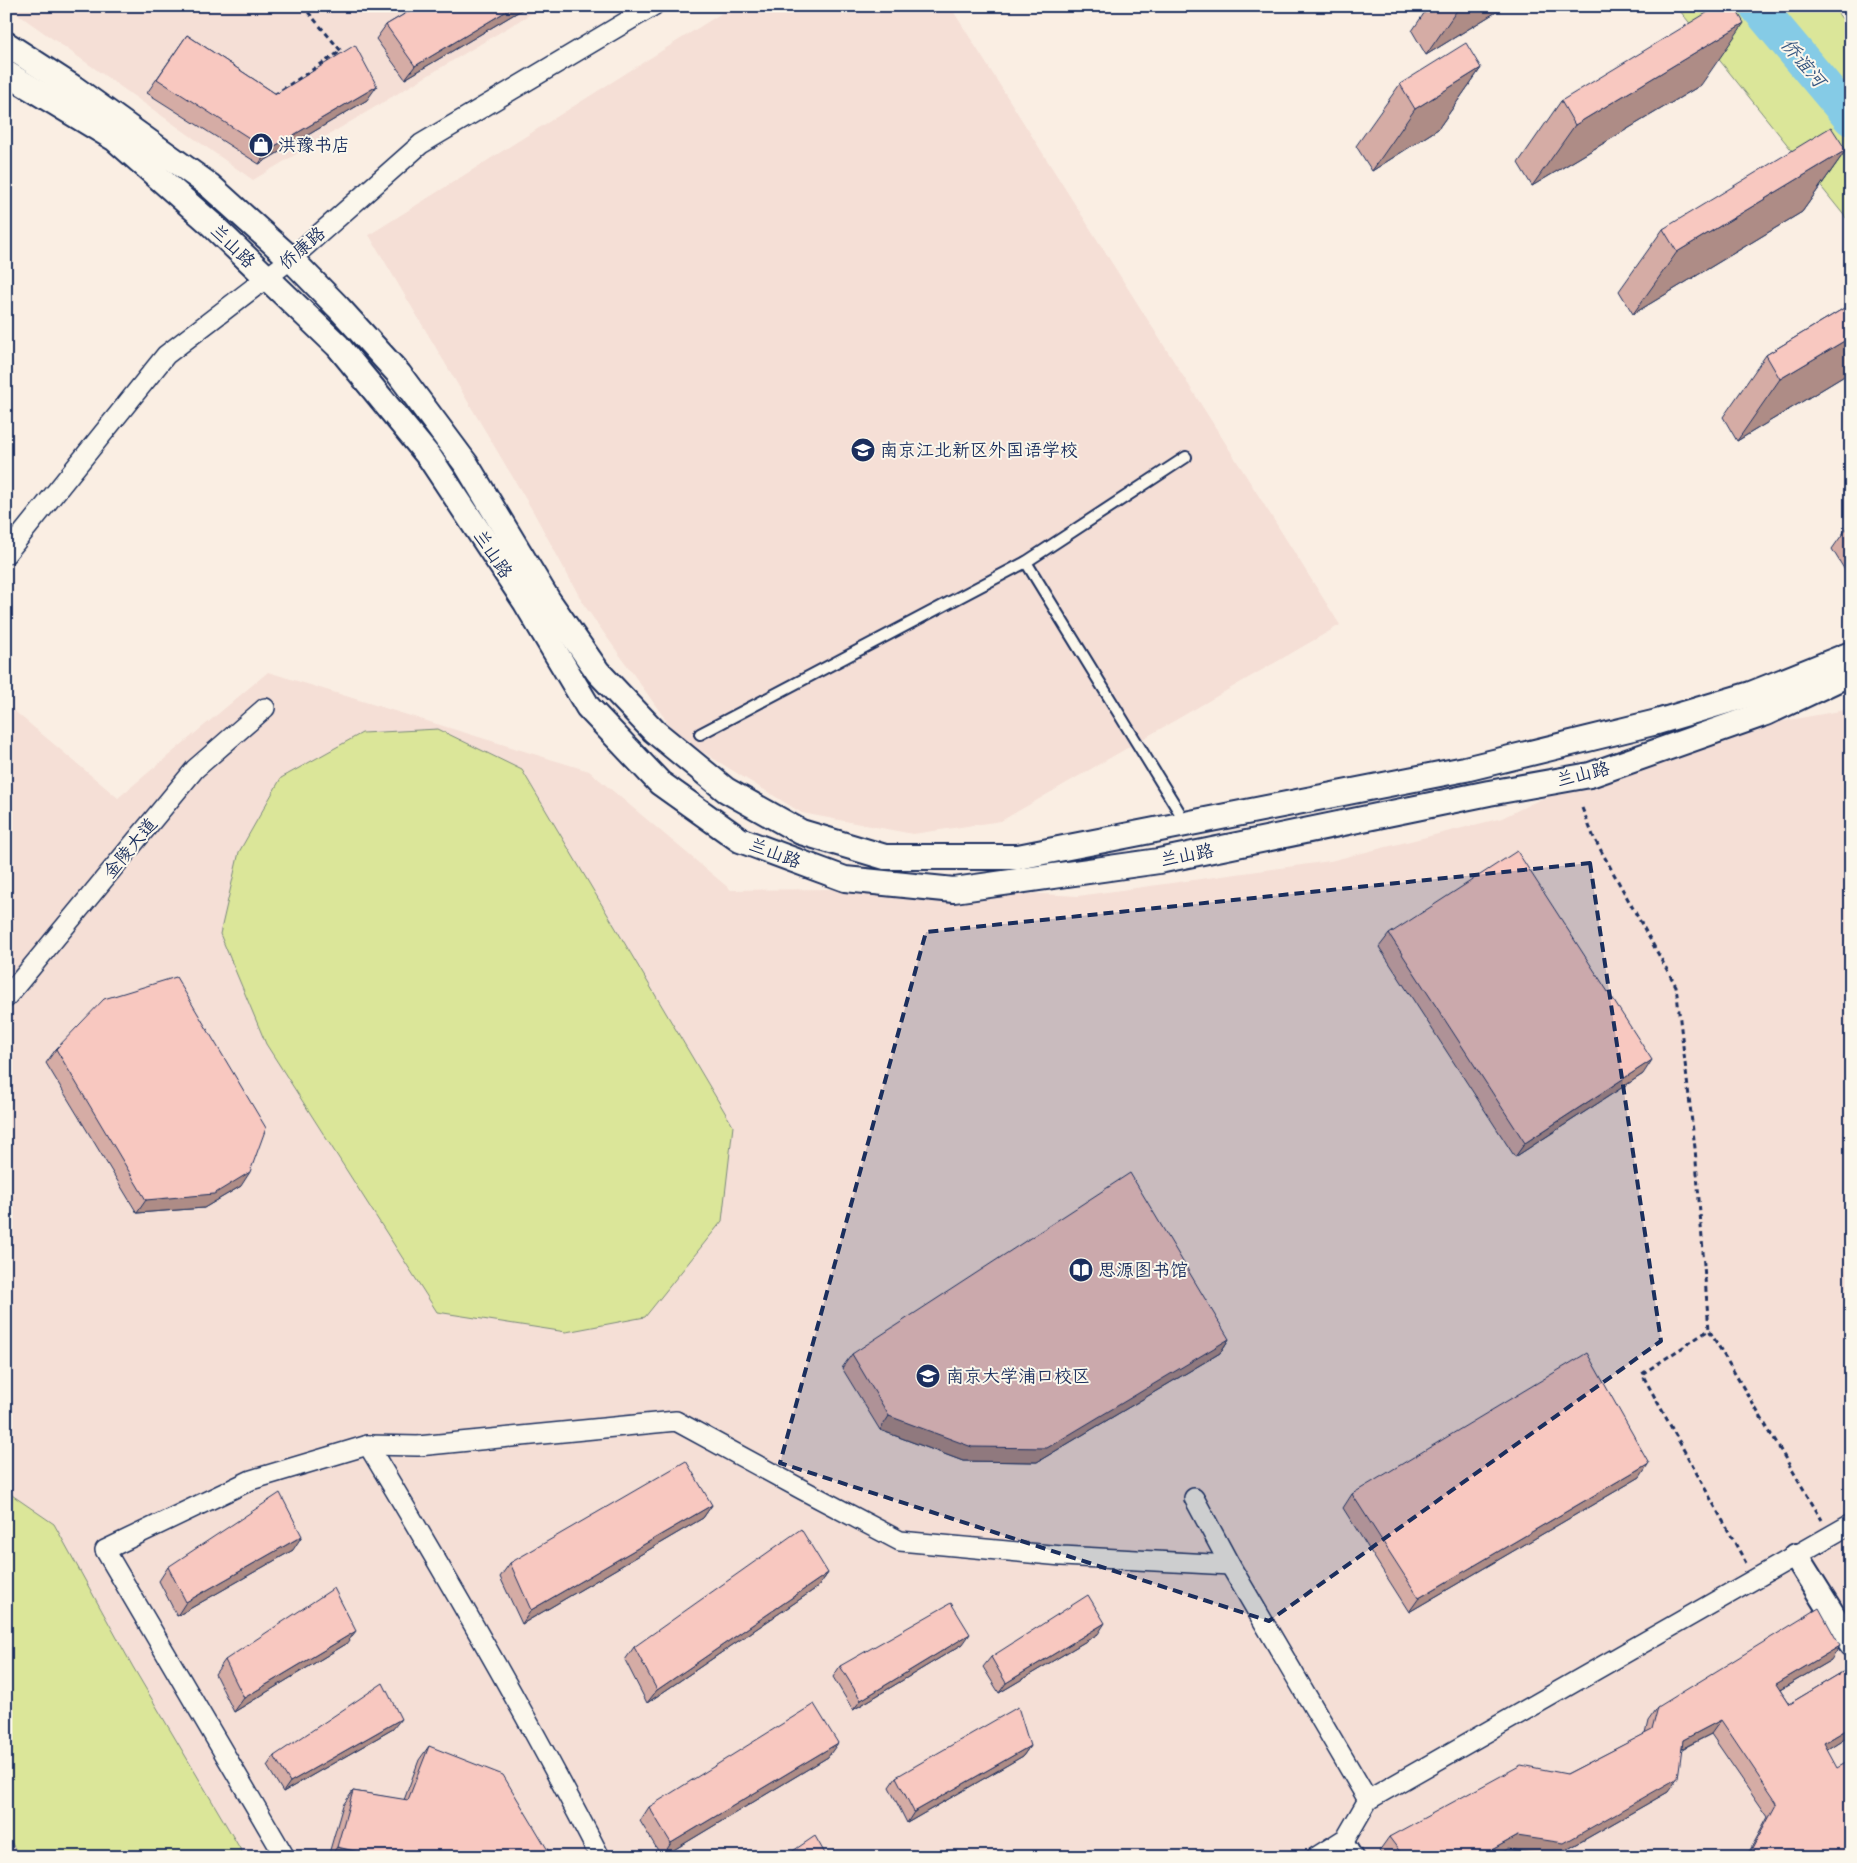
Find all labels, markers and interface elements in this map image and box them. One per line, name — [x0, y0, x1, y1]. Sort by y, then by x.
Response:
water label: 侨谊河 — [1773, 33, 1833, 96]
shop icon: 洪豫书店 — [248, 132, 274, 158]
place label: 洪豫书店 — [278, 134, 350, 160]
street label: 兰山路 — [203, 219, 260, 276]
street label: 侨康路 — [274, 222, 332, 277]
school or university icon: 南京江北新区外国语学校 — [850, 437, 876, 463]
place label: 南京江北新区外国语学校 — [880, 439, 1078, 465]
street label: 兰山路 — [465, 525, 517, 585]
street label: 兰山路 — [1554, 757, 1613, 795]
street label: 金陵大道 — [98, 813, 165, 885]
street label: 兰山路 — [744, 833, 804, 877]
street label: 兰山路 — [1158, 839, 1216, 875]
library icon: 思源图书馆 — [1068, 1257, 1094, 1283]
place label: 思源图书馆 — [1098, 1259, 1188, 1285]
school or university icon: 南京大学浦口校区 — [915, 1363, 941, 1389]
place label: 南京大学浦口校区 — [946, 1365, 1090, 1391]

